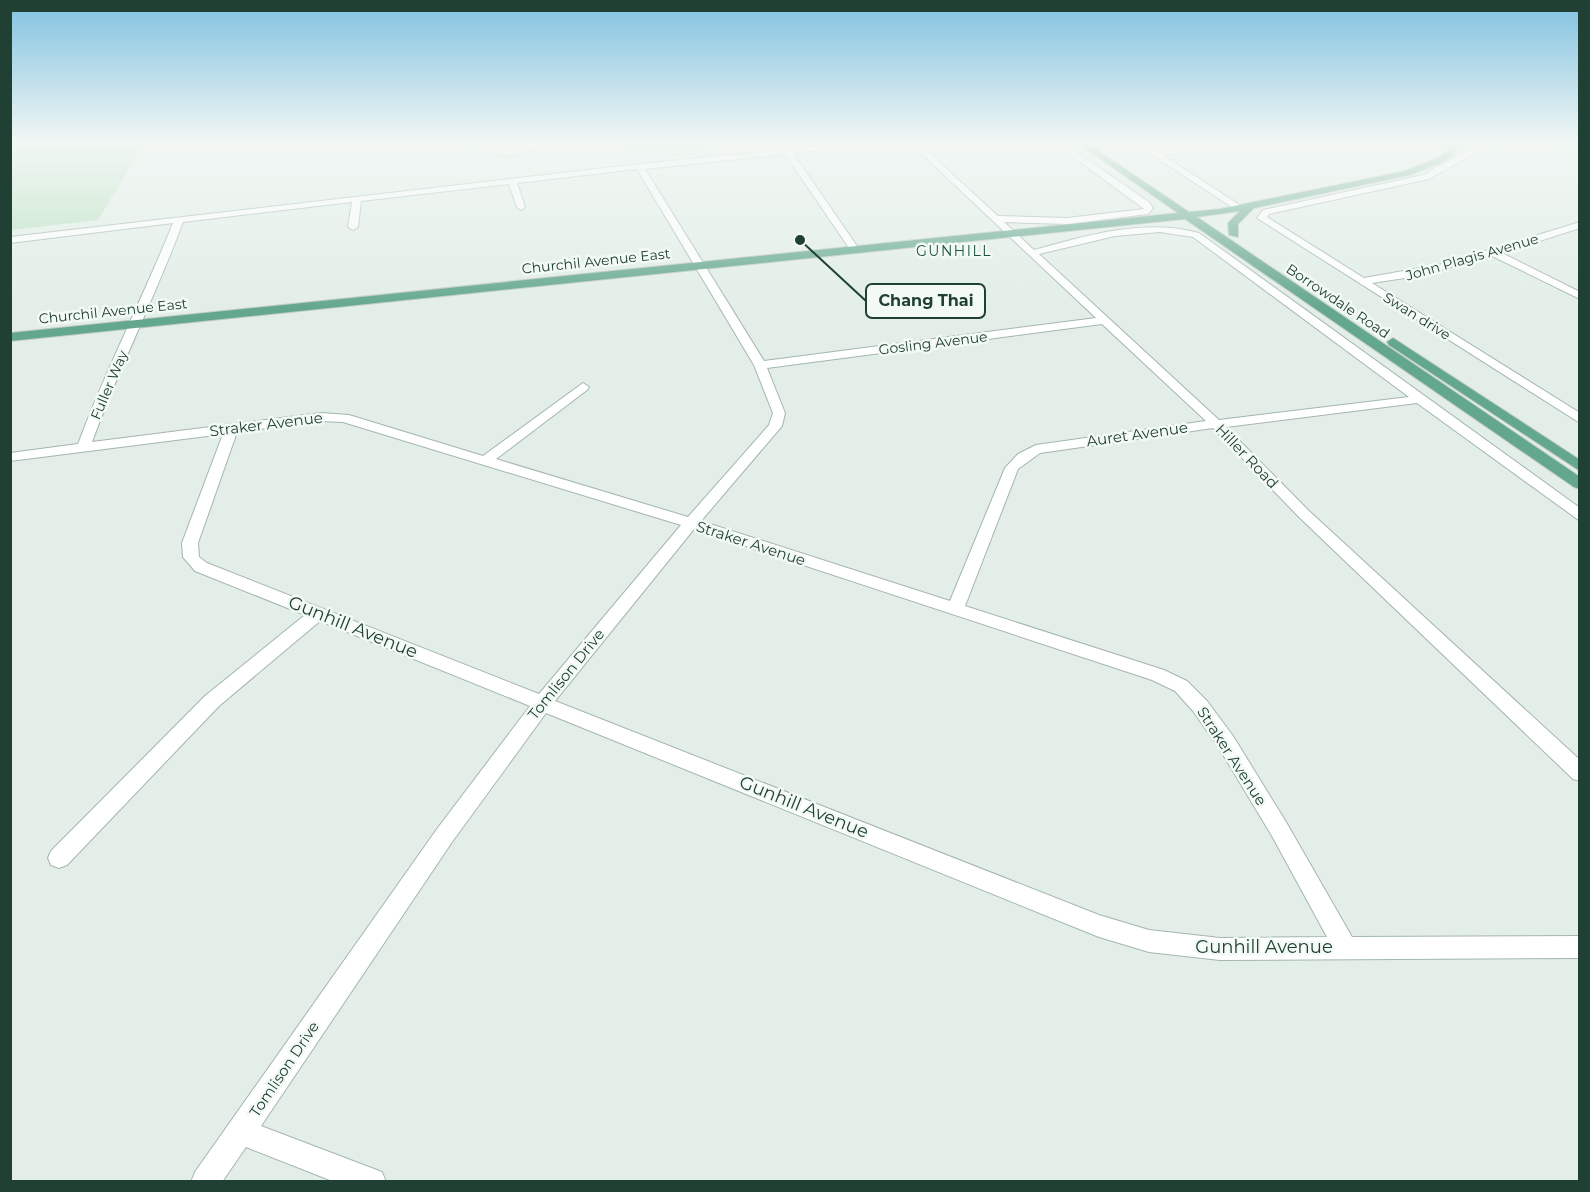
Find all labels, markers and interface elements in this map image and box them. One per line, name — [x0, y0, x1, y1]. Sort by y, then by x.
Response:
street label: John Plagis Avenue — [1403, 229, 1540, 285]
district label: GUNHILL — [916, 242, 992, 260]
street label: Churchil Avenue East — [521, 244, 671, 278]
street label: Borrowdale Road — [1283, 260, 1393, 342]
callout: Chang Thai — [866, 284, 985, 318]
street label: Swan drive — [1380, 288, 1454, 344]
text: Chang Thai — [879, 291, 974, 310]
street label: Churchil Avenue East — [38, 294, 188, 328]
street label: Gosling Avenue — [878, 327, 988, 359]
street label: Fuller Way — [86, 347, 132, 422]
street label: Straker Avenue — [208, 408, 324, 440]
street label: Auret Avenue — [1085, 417, 1189, 451]
street label: Hiller Road — [1212, 420, 1282, 492]
street label: Straker Avenue — [694, 516, 808, 570]
street label: Gunhill Avenue — [285, 591, 421, 663]
street label: Tomlison Drive — [524, 625, 608, 723]
street label: Straker Avenue — [1193, 703, 1271, 809]
street label: Gunhill Avenue — [736, 771, 872, 843]
street label: Gunhill Avenue — [1195, 936, 1333, 958]
street label: Tomlison Drive — [245, 1018, 323, 1120]

